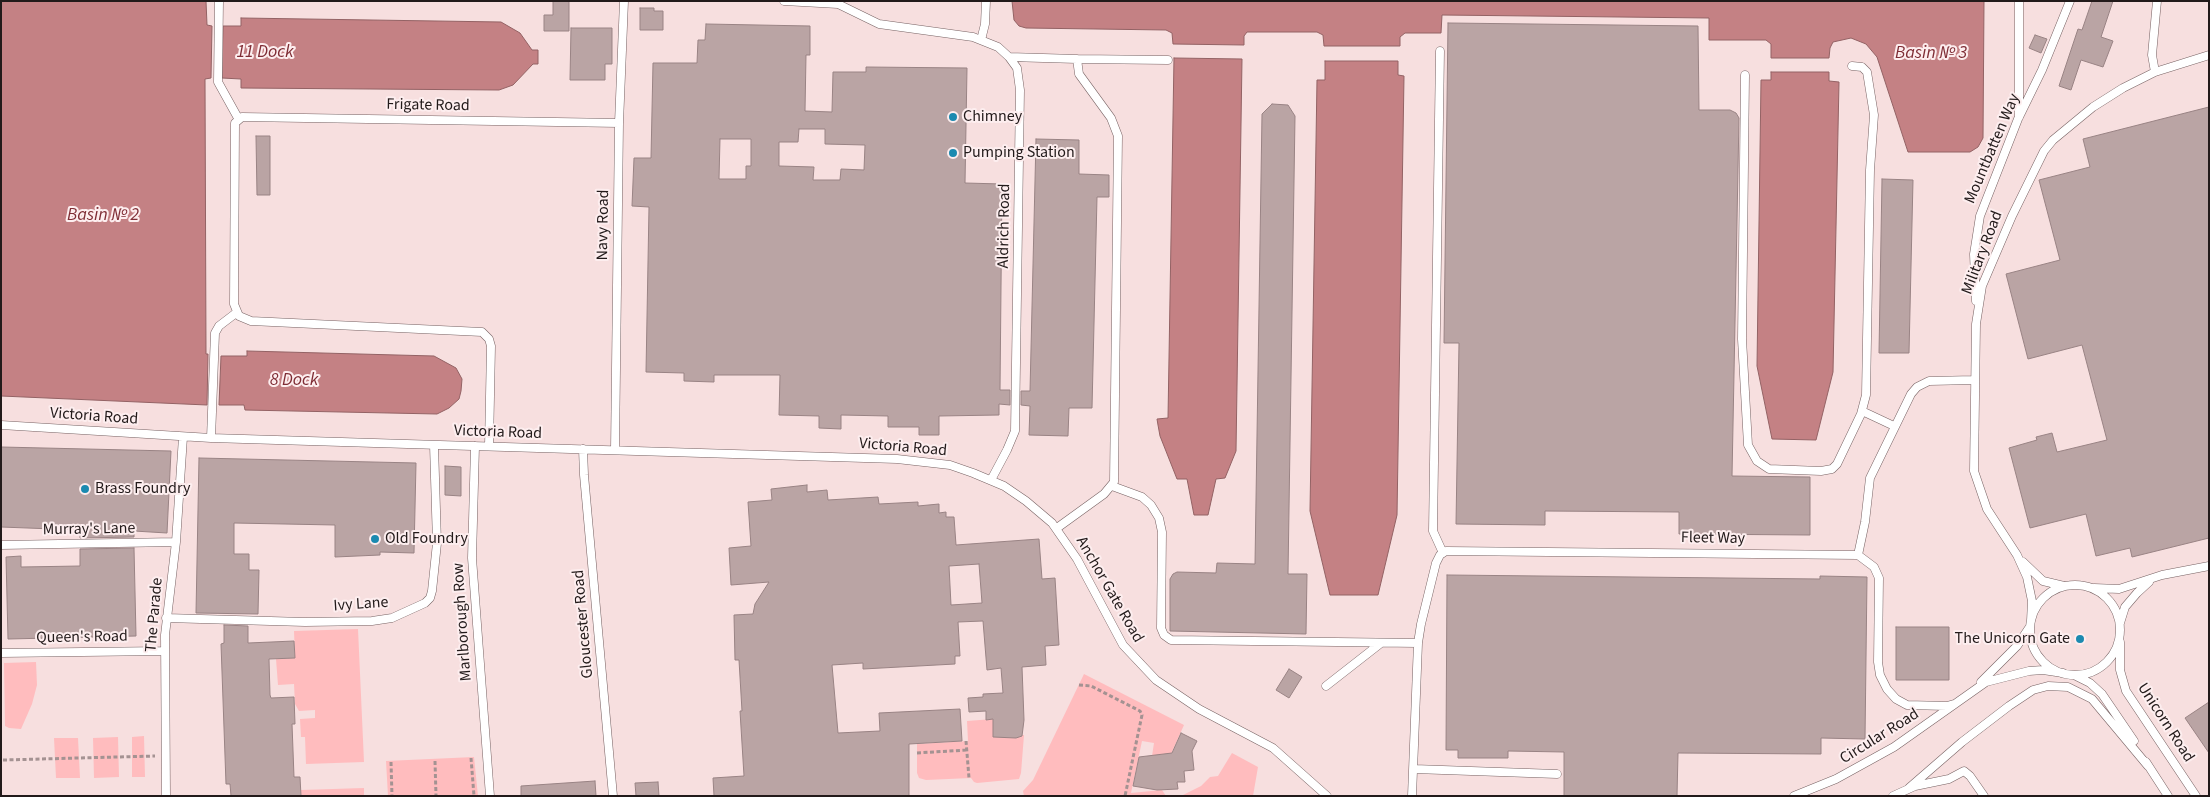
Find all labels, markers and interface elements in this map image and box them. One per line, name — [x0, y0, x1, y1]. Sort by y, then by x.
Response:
water label: 11 Dock — [236, 42, 294, 64]
water label: Basin № 3 — [1895, 43, 1967, 65]
street label: Mountbatten Way — [1961, 91, 2025, 207]
street label: Frigate Road — [386, 96, 470, 116]
place label: Chimney — [963, 107, 1022, 127]
marker: Chimney — [947, 111, 959, 123]
place label: Pumping Station — [963, 143, 1075, 163]
marker: Pumping Station — [947, 147, 959, 159]
street label: Aldrich Road — [995, 184, 1015, 268]
street label: Navy Road — [594, 189, 614, 261]
water label: Basin № 2 — [67, 205, 139, 227]
street label: Military Road — [1958, 209, 2008, 297]
water label: 8 Dock — [270, 370, 318, 392]
street label: Victoria Road — [49, 404, 139, 430]
street label: Victoria Road — [454, 422, 542, 444]
street label: Victoria Road — [858, 435, 948, 461]
place label: Brass Foundry — [95, 479, 190, 499]
marker: Brass Foundry — [79, 483, 91, 495]
street label: Murray's Lane — [42, 520, 136, 540]
place label: Old Foundry — [385, 529, 468, 549]
street label: Fleet Way — [1681, 529, 1745, 549]
marker: Old Foundry — [369, 533, 381, 545]
street label: Anchor Gate Road — [1071, 534, 1147, 646]
street label: Marlborough Row — [449, 562, 477, 682]
street label: Gloucester Road — [570, 569, 598, 679]
street label: The Parade — [142, 577, 168, 653]
street label: Ivy Lane — [333, 594, 389, 616]
street label: Queen's Road — [36, 628, 128, 648]
place label: The Unicorn Gate — [1955, 629, 2070, 649]
marker: The Unicorn Gate — [2074, 633, 2086, 645]
street label: Unicorn Road — [2132, 680, 2198, 766]
street label: Circular Road — [1837, 705, 1923, 769]

